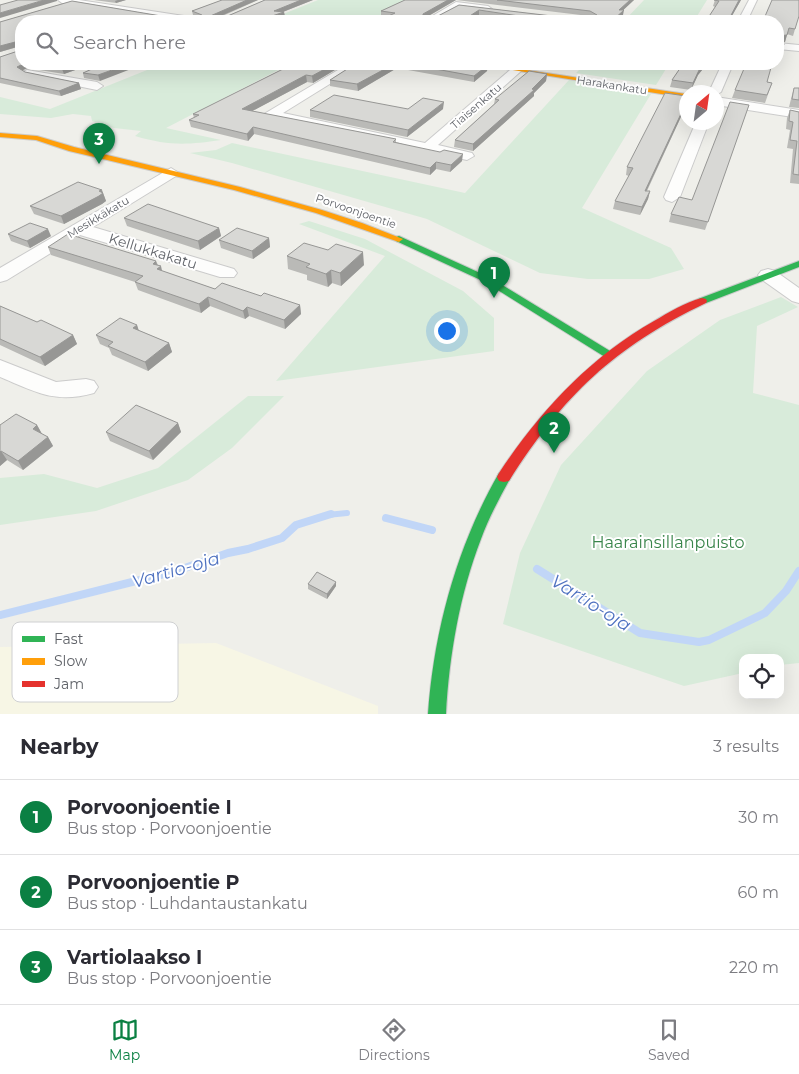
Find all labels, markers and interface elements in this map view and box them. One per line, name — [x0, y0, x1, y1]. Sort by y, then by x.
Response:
search box — [15, 15, 784, 70]
icon: search — [33, 29, 61, 57]
text: Search here — [73, 31, 186, 54]
street label: Harakankatu — [576, 73, 648, 97]
street label: Tiaisenkatu — [448, 80, 504, 132]
north arrow — [679, 85, 724, 130]
pin: 3 — [83, 123, 115, 164]
street label: Porvoonjoentie — [314, 191, 398, 231]
street label: Mesikkäkatu — [64, 193, 132, 241]
street label: Kellukkakatu — [107, 229, 199, 273]
pin: 1 — [478, 257, 510, 298]
your location — [434, 318, 460, 344]
pin: 2 — [538, 412, 570, 453]
park label: Haarainsillanpuisto — [591, 533, 745, 552]
water label: Vartio-oja — [130, 547, 222, 593]
water label: Vartio-oja — [547, 570, 635, 636]
legend — [12, 622, 178, 702]
text: Fast — [54, 630, 84, 648]
text: Slow — [54, 652, 88, 670]
map controls — [739, 654, 784, 699]
button: locate — [739, 654, 784, 699]
text: Jam — [53, 675, 84, 693]
text: Nearby — [20, 734, 99, 759]
text: 3 results — [713, 737, 779, 756]
text: Porvoonjoentie I — [67, 796, 232, 819]
text: 1 — [33, 808, 39, 827]
text: 30 m — [738, 808, 779, 827]
text: Bus stop · Porvoonjoentie — [67, 819, 272, 838]
text: Porvoonjoentie P — [67, 871, 239, 894]
text: 2 — [31, 883, 41, 902]
text: 60 m — [737, 883, 779, 902]
text: Bus stop · Luhdantaustankatu — [67, 894, 308, 913]
text: Vartiolaakso I — [67, 946, 202, 969]
text: 3 — [31, 958, 41, 977]
text: 220 m — [729, 958, 779, 977]
text: Bus stop · Porvoonjoentie — [67, 969, 272, 988]
tab: Map — [109, 1016, 140, 1064]
tab: Directions — [358, 1016, 430, 1064]
tab: Saved — [648, 1016, 690, 1064]

